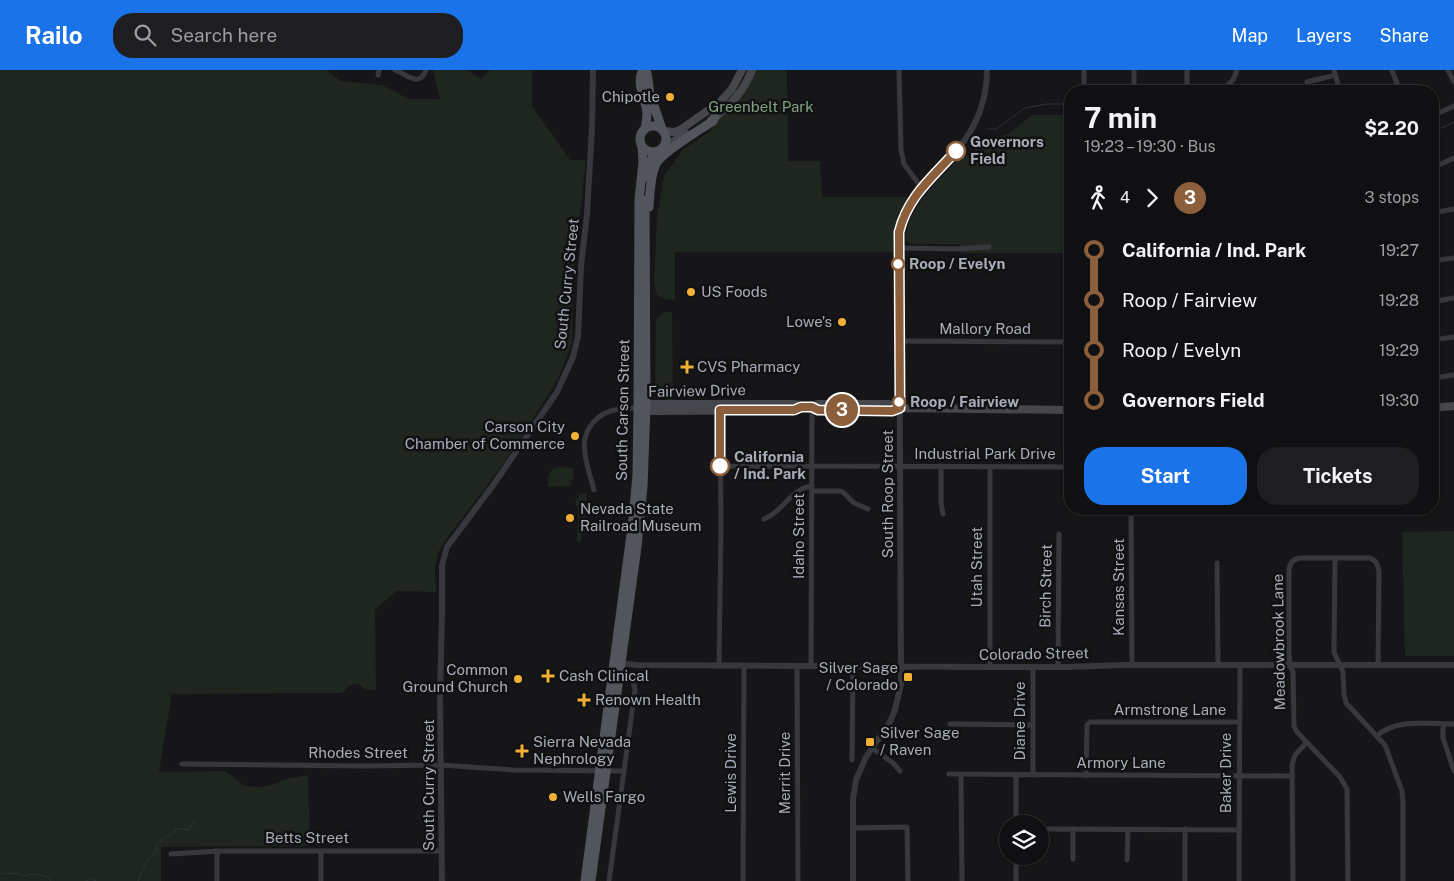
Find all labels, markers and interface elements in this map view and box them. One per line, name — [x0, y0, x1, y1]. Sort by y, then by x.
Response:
search box — [113, 13, 463, 58]
text: Railo — [25, 21, 83, 49]
icon: search — [131, 21, 159, 49]
text: Search here — [171, 24, 277, 46]
text: Map — [1232, 25, 1268, 46]
text: Layers — [1296, 25, 1352, 46]
text: Share — [1380, 25, 1429, 46]
place label: Chipotle — [602, 88, 660, 105]
marker: Chipotle — [664, 91, 676, 103]
park label: Greenbelt Park — [708, 98, 814, 115]
text: 7 min — [1084, 101, 1157, 134]
text: $2.20 — [1364, 117, 1419, 139]
place label: Governors Field — [970, 133, 1044, 167]
text: 19:23 – 19:30 · Bus — [1084, 137, 1216, 156]
marker: Governors Field — [946, 141, 966, 161]
icon: walk — [1084, 184, 1112, 212]
icon: forward — [1138, 184, 1166, 212]
text: 3 — [1184, 187, 1196, 208]
text: 4 — [1120, 188, 1130, 207]
text: 3 stops — [1364, 188, 1419, 207]
street label: South Curry Street — [551, 217, 582, 350]
text: California / Ind. Park — [1122, 239, 1306, 261]
text: 19:27 — [1379, 241, 1419, 260]
place label: Roop / Evelyn — [909, 255, 1005, 272]
marker: Roop / Evelyn — [891, 257, 905, 271]
place label: US Foods — [701, 283, 767, 300]
marker: US Foods — [685, 286, 697, 298]
text: Roop / Fairview — [1122, 289, 1257, 311]
text: 19:28 — [1379, 291, 1419, 310]
place label: Lowe's — [786, 313, 832, 330]
marker: Lowe's — [836, 316, 848, 328]
street label: Mallory Road — [939, 320, 1031, 337]
street label: South Carson Street — [613, 339, 632, 481]
text: Roop / Evelyn — [1122, 339, 1241, 361]
text: 19:29 — [1379, 341, 1419, 360]
place label: CVS Pharmacy — [697, 358, 800, 375]
marker: CVS Pharmacy — [681, 361, 693, 373]
street label: Fairview Drive — [648, 381, 746, 400]
text: Governors Field — [1122, 389, 1265, 411]
text: 19:30 — [1379, 391, 1419, 410]
place label: Roop / Fairview — [910, 393, 1019, 410]
line badge: 3 — [826, 394, 858, 426]
marker: Roop / Fairview — [892, 395, 906, 409]
text: 3 — [836, 399, 848, 420]
place label: Carson City Chamber of Commerce — [405, 418, 565, 452]
marker: Carson City Chamber of Commerce — [569, 430, 581, 442]
street label: South Roop Street — [879, 430, 896, 558]
street label: Industrial Park Drive — [914, 445, 1056, 462]
button: Start — [1084, 447, 1247, 505]
button: Tickets — [1257, 447, 1419, 505]
place label: California / Ind. Park — [734, 448, 806, 482]
marker: California / Ind. Park — [710, 456, 730, 476]
street label: Idaho Street — [790, 493, 807, 579]
place label: Nevada State Railroad Museum — [580, 500, 701, 534]
marker: Nevada State Railroad Museum — [564, 512, 576, 524]
street label: Utah Street — [968, 526, 985, 607]
street label: Kansas Street — [1110, 538, 1127, 636]
street label: Birch Street — [1036, 544, 1055, 628]
street label: Meadowbrook Lane — [1269, 574, 1288, 710]
street label: Colorado Street — [979, 644, 1089, 663]
place label: Silver Sage / Colorado — [819, 659, 898, 693]
place label: Common Ground Church — [403, 661, 508, 695]
place label: Cash Clinical — [559, 667, 649, 684]
marker: Cash Clinical — [541, 669, 555, 683]
marker: Silver Sage / Colorado — [902, 671, 914, 683]
marker: Common Ground Church — [512, 673, 524, 685]
street label: Diane Drive — [1011, 681, 1028, 761]
place label: Renown Health — [595, 691, 701, 708]
marker: Renown Health — [577, 693, 591, 707]
street label: Armstrong Lane — [1114, 701, 1226, 718]
street label: South Curry Street — [420, 719, 437, 851]
place label: Silver Sage / Raven — [880, 724, 959, 758]
street label: Merrit Drive — [776, 732, 793, 814]
place label: Sierra Nevada Nephrology — [533, 733, 631, 767]
street label: Lewis Drive — [722, 733, 739, 813]
street label: Baker Drive — [1217, 733, 1234, 813]
marker: Silver Sage / Raven — [864, 736, 876, 748]
street label: Rhodes Street — [308, 744, 408, 761]
marker: Sierra Nevada Nephrology — [515, 744, 529, 758]
street label: Armory Lane — [1076, 754, 1166, 771]
place label: Wells Fargo — [563, 788, 645, 805]
marker: Wells Fargo — [547, 791, 559, 803]
map controls — [999, 815, 1049, 865]
button: layers — [999, 815, 1049, 865]
street label: Betts Street — [265, 829, 349, 846]

